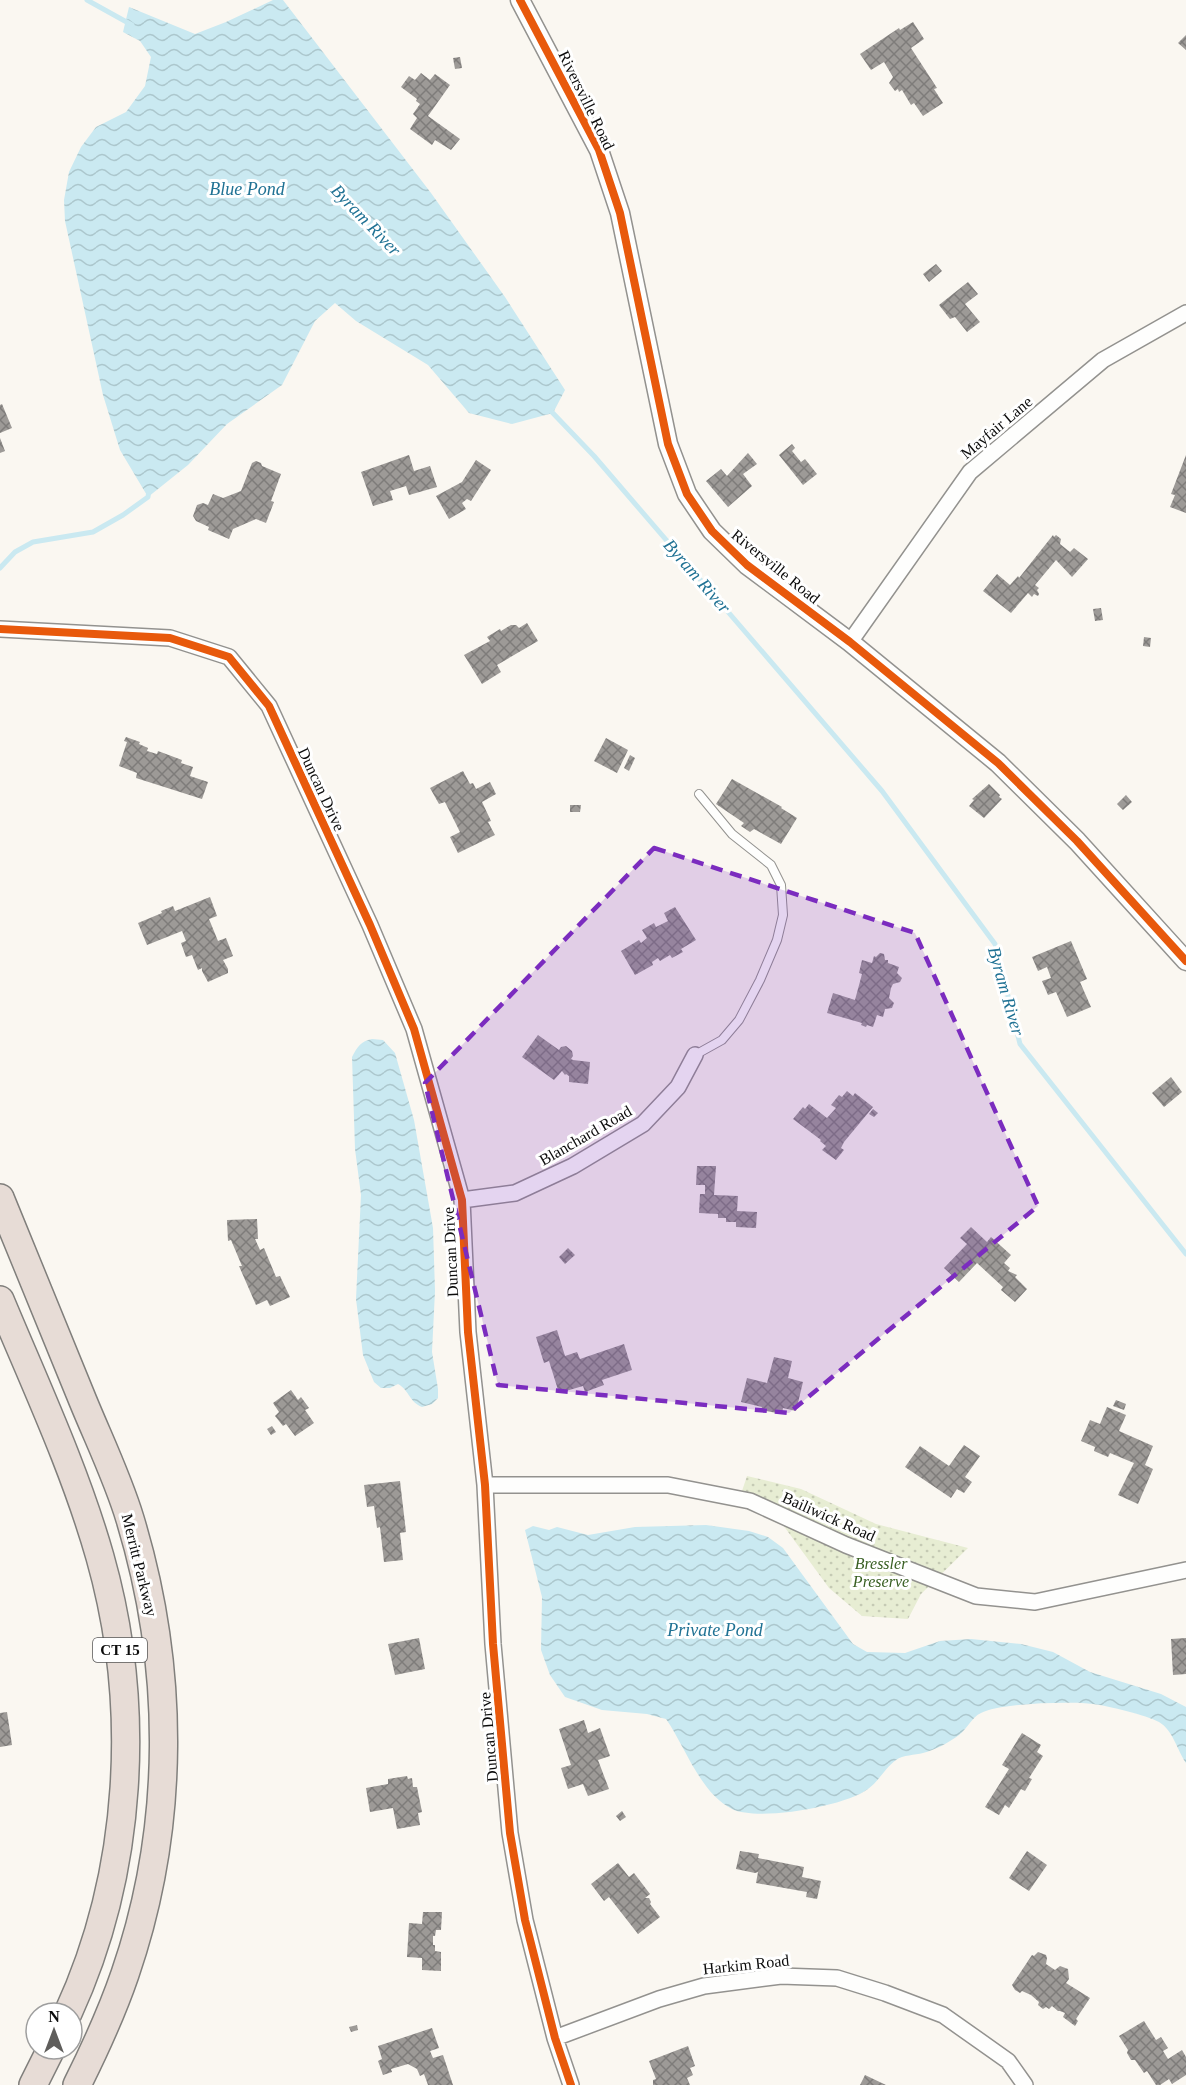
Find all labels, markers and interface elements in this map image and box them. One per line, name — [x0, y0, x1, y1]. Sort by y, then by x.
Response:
street label: Riversville Road — [555, 48, 618, 152]
water label: Blue Pond — [209, 179, 286, 199]
water label: Byram River — [327, 180, 406, 261]
street label: Mayfair Lane — [957, 393, 1036, 463]
street label: Riversville Road — [728, 526, 823, 607]
water label: Byram River — [659, 535, 735, 618]
street label: Duncan Drive — [295, 745, 348, 834]
water label: Byram River — [984, 944, 1028, 1039]
street label: Blanchard Road — [536, 1102, 634, 1169]
street label: Duncan Drive — [440, 1206, 461, 1297]
street label: Bailiwick Road — [780, 1488, 878, 1545]
street label: Merritt Parkway — [118, 1512, 161, 1619]
park label: Bressler Preserve — [852, 1555, 909, 1590]
water label: Private Pond — [666, 1620, 764, 1640]
road number: CT 15 — [93, 1638, 147, 1662]
street label: Duncan Drive — [476, 1691, 501, 1783]
street label: Harkim Road — [702, 1952, 790, 1977]
north arrow — [24, 2001, 84, 2061]
text: N — [48, 2008, 60, 2025]

